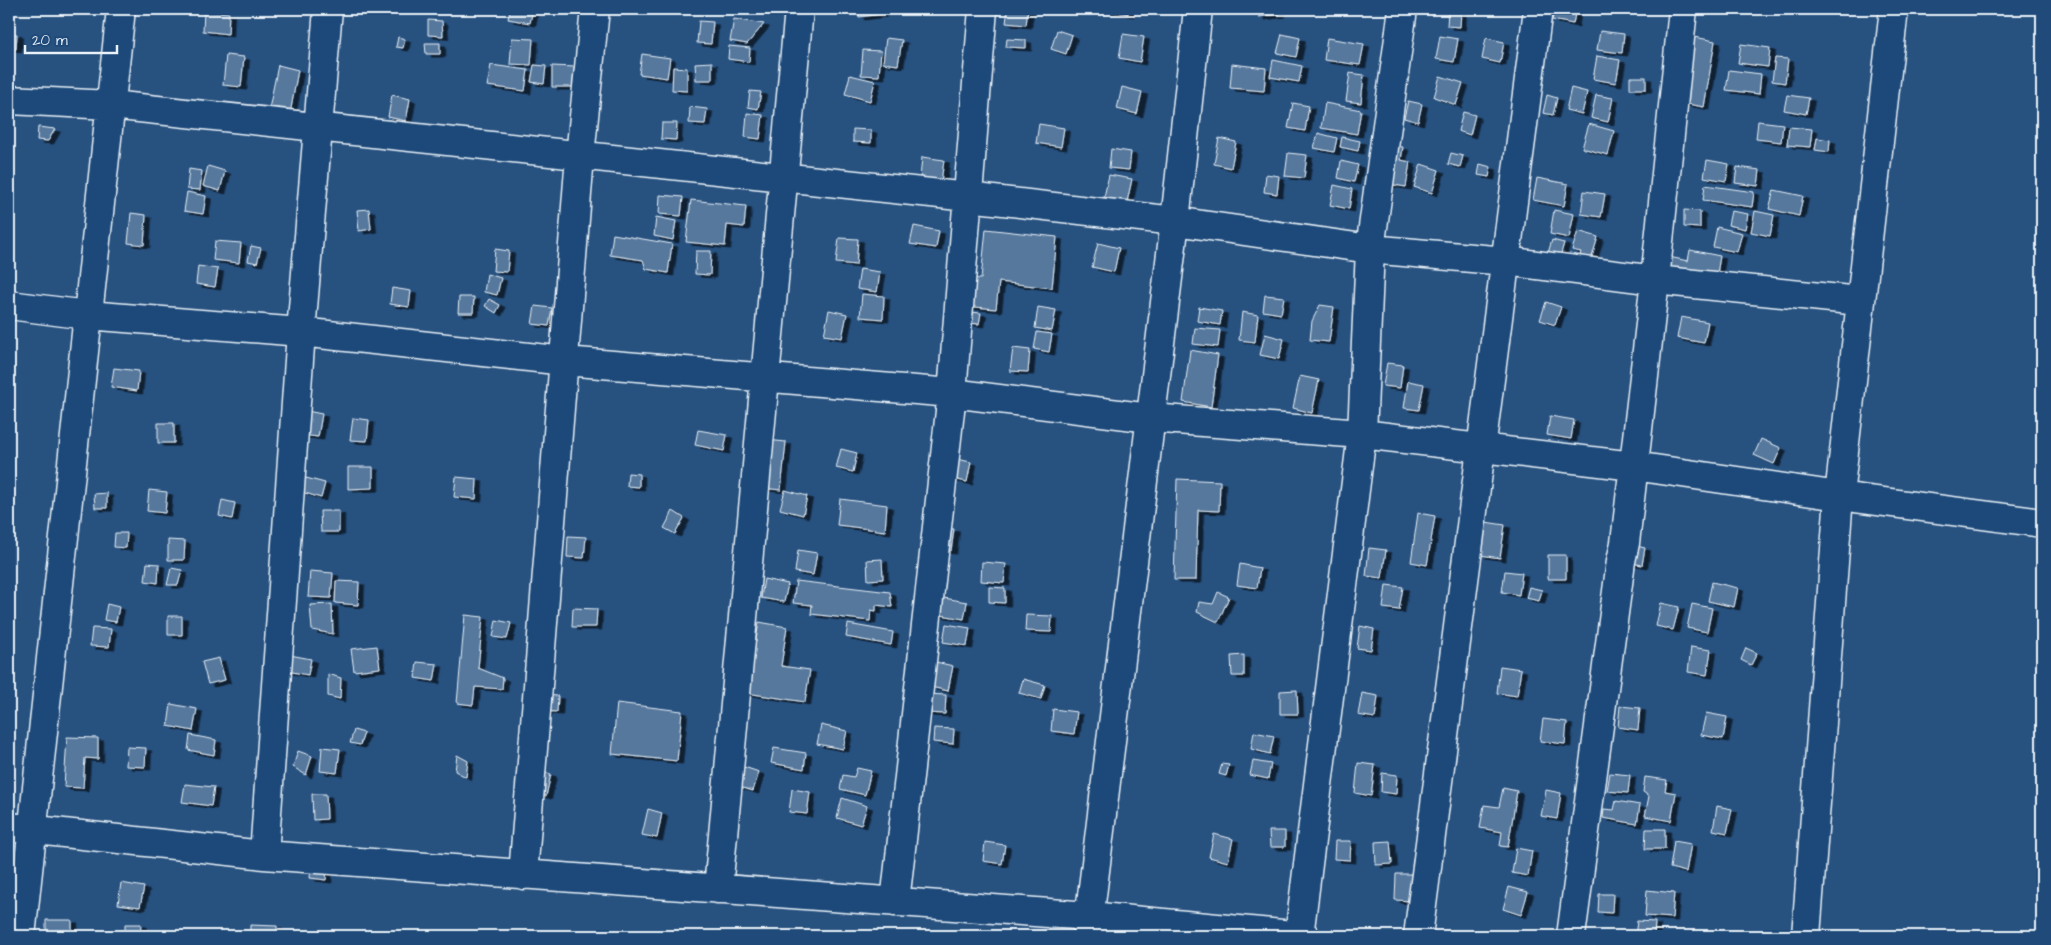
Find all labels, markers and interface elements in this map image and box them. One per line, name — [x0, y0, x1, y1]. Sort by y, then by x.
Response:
scale bar — [25, 22, 118, 54]
text: 20 m — [32, 30, 68, 51]

